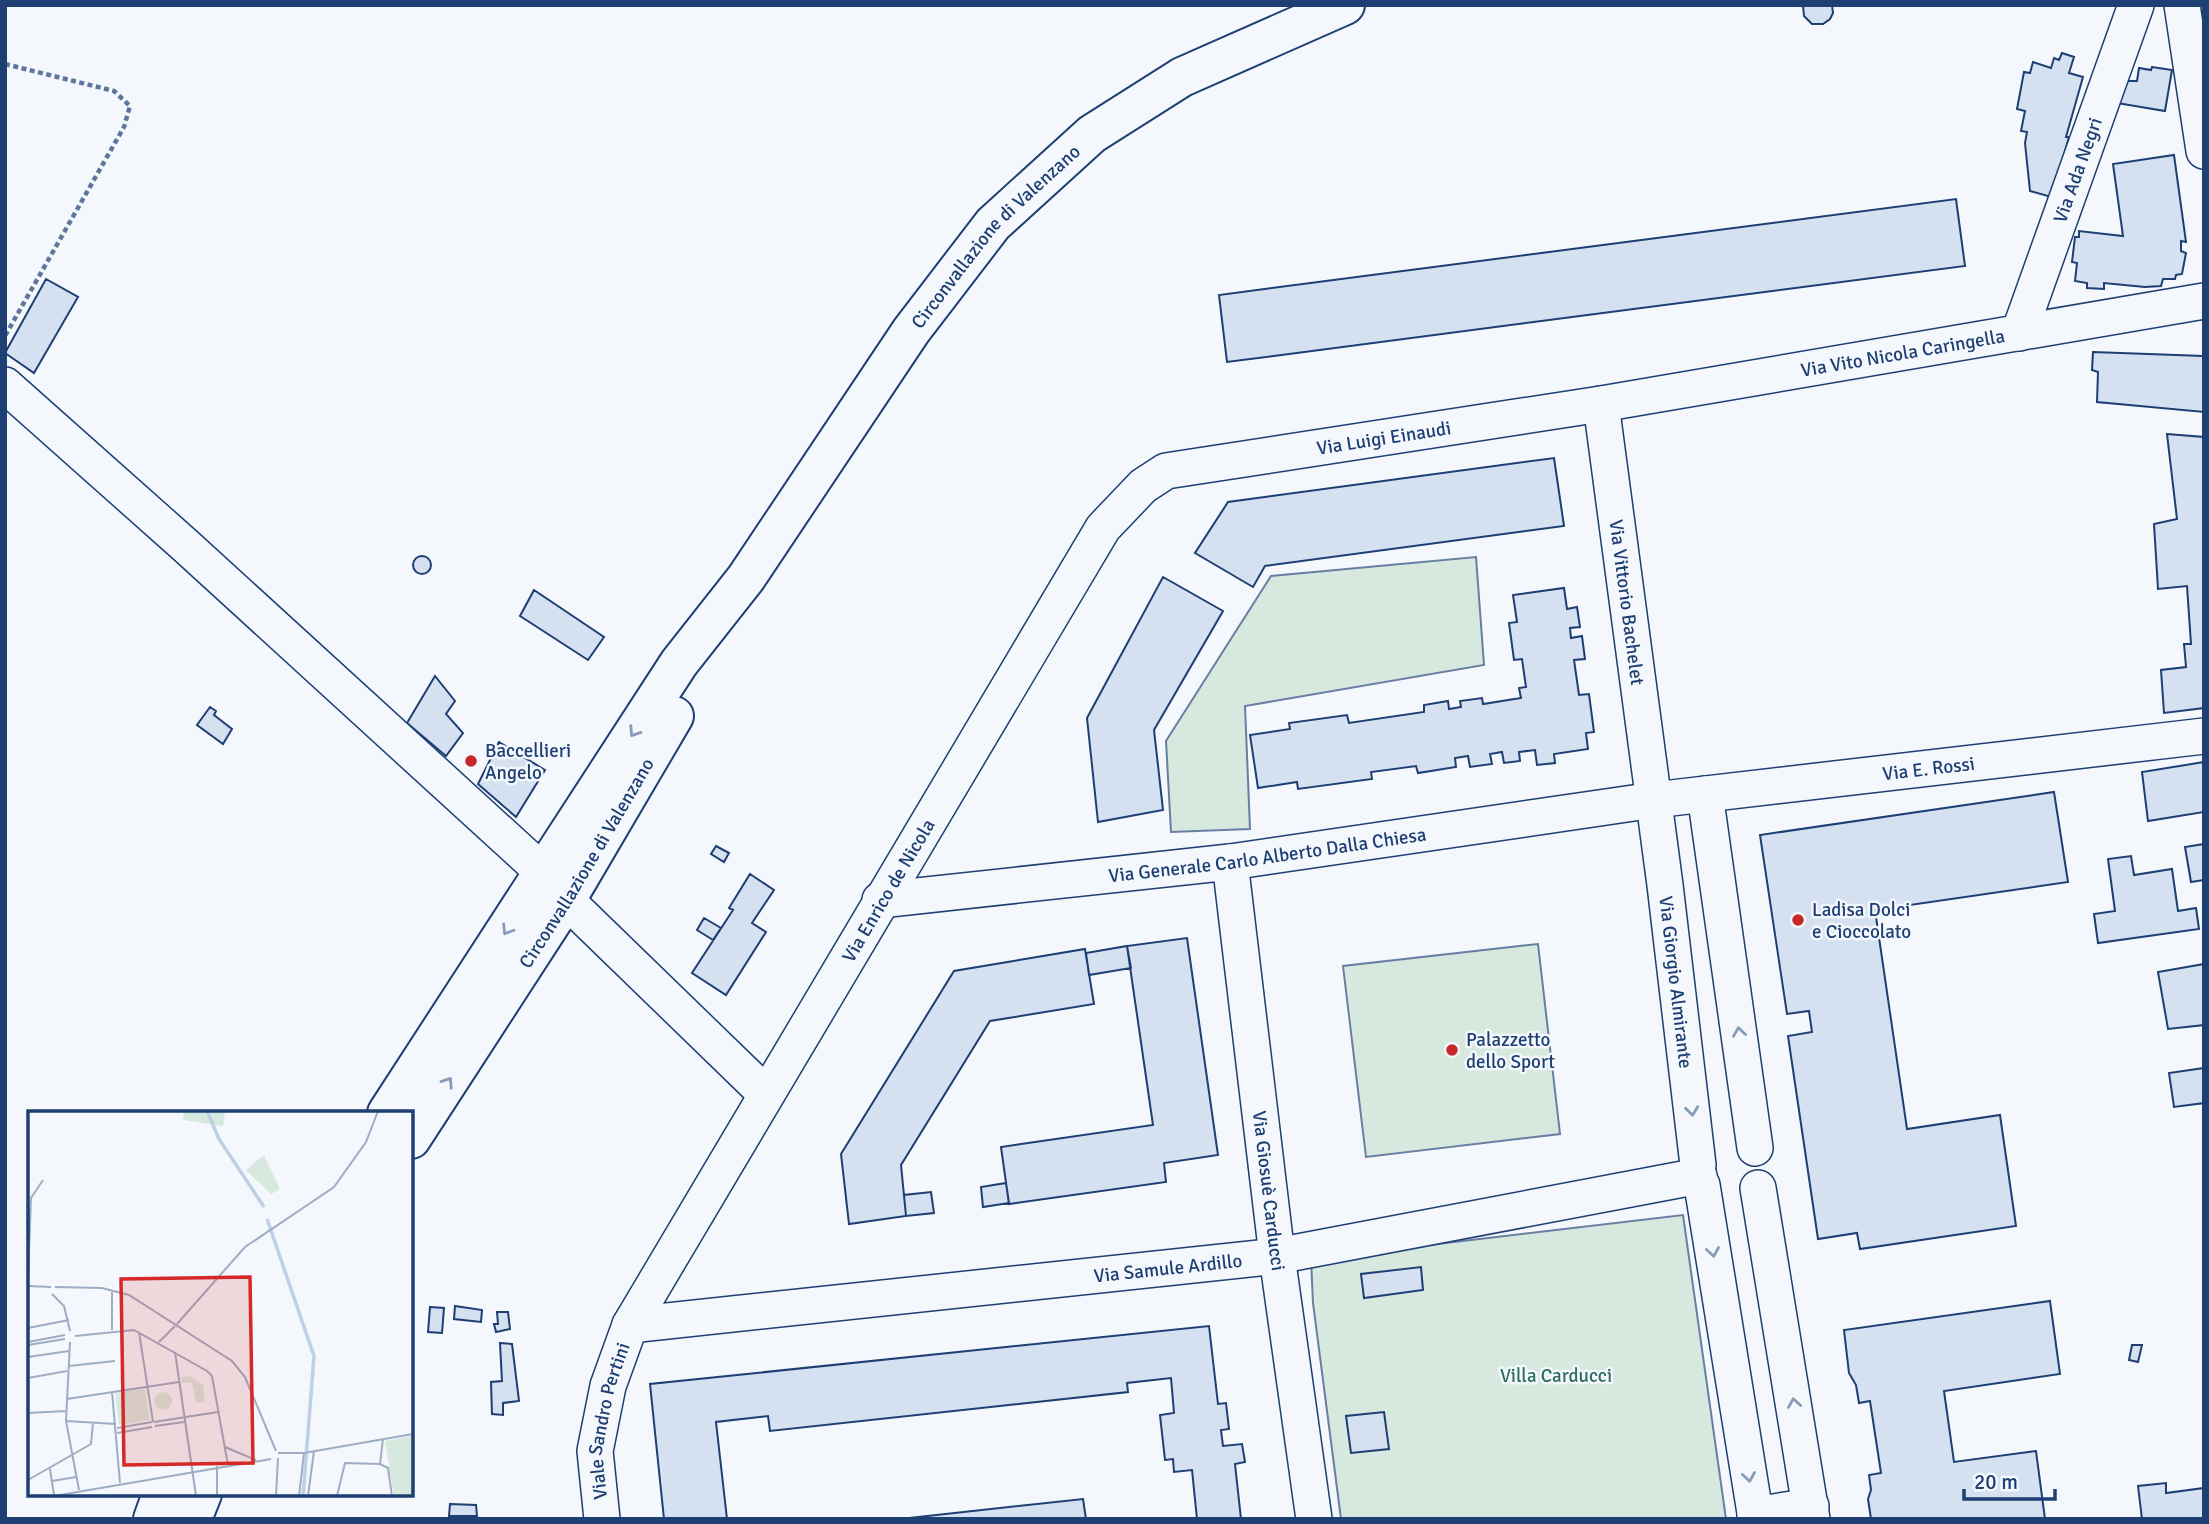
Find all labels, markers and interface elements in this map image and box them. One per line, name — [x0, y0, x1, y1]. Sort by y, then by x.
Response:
street label: Via Ada Negri — [2048, 114, 2108, 226]
street label: Circonvallazione di Valenzano — [906, 140, 1086, 334]
street label: Via Vito Nicola Caringella — [1799, 324, 2007, 383]
street label: Via Luigi Einaudi — [1315, 416, 1453, 461]
street label: Via Vittorio Bachelet — [1603, 518, 1649, 687]
one-way arrow — [630, 724, 642, 737]
place label: Baccellieri Angelo — [485, 739, 571, 785]
street label: Via E. Rossi — [1881, 752, 1976, 786]
marker: Baccellieri Angelo — [463, 753, 479, 769]
street label: Circonvallazione di Valenzano — [514, 754, 660, 973]
street label: Via Enrico de Nicola — [837, 815, 941, 967]
street label: Via Generale Carlo Alberto Dalla Chiesa — [1107, 822, 1428, 888]
street label: Via Giorgio Almirante — [1653, 895, 1698, 1070]
place label: Ladisa Dolci e Cioccolato — [1812, 898, 1911, 944]
marker: Ladisa Dolci e Cioccolato — [1790, 912, 1806, 928]
one-way arrow — [502, 922, 515, 935]
one-way arrow — [1732, 1026, 1747, 1038]
place label: Palazzetto dello Sport — [1466, 1028, 1555, 1074]
marker: Palazzetto dello Sport — [1444, 1042, 1460, 1058]
one-way arrow — [440, 1077, 453, 1090]
one-way arrow — [1684, 1106, 1699, 1117]
street label: Via Giosuè Carducci — [1247, 1109, 1290, 1272]
inset map — [28, 1111, 413, 1496]
one-way arrow — [1705, 1246, 1720, 1258]
street label: Via Samule Ardillo — [1093, 1249, 1244, 1288]
street label: Viale Sandro Pertini — [583, 1339, 636, 1501]
park label: Villa Carducci — [1500, 1364, 1612, 1388]
one-way arrow — [1787, 1397, 1802, 1409]
scale bar — [1964, 1458, 2055, 1502]
text: 20 m — [1974, 1469, 2018, 1495]
one-way arrow — [1741, 1471, 1756, 1483]

